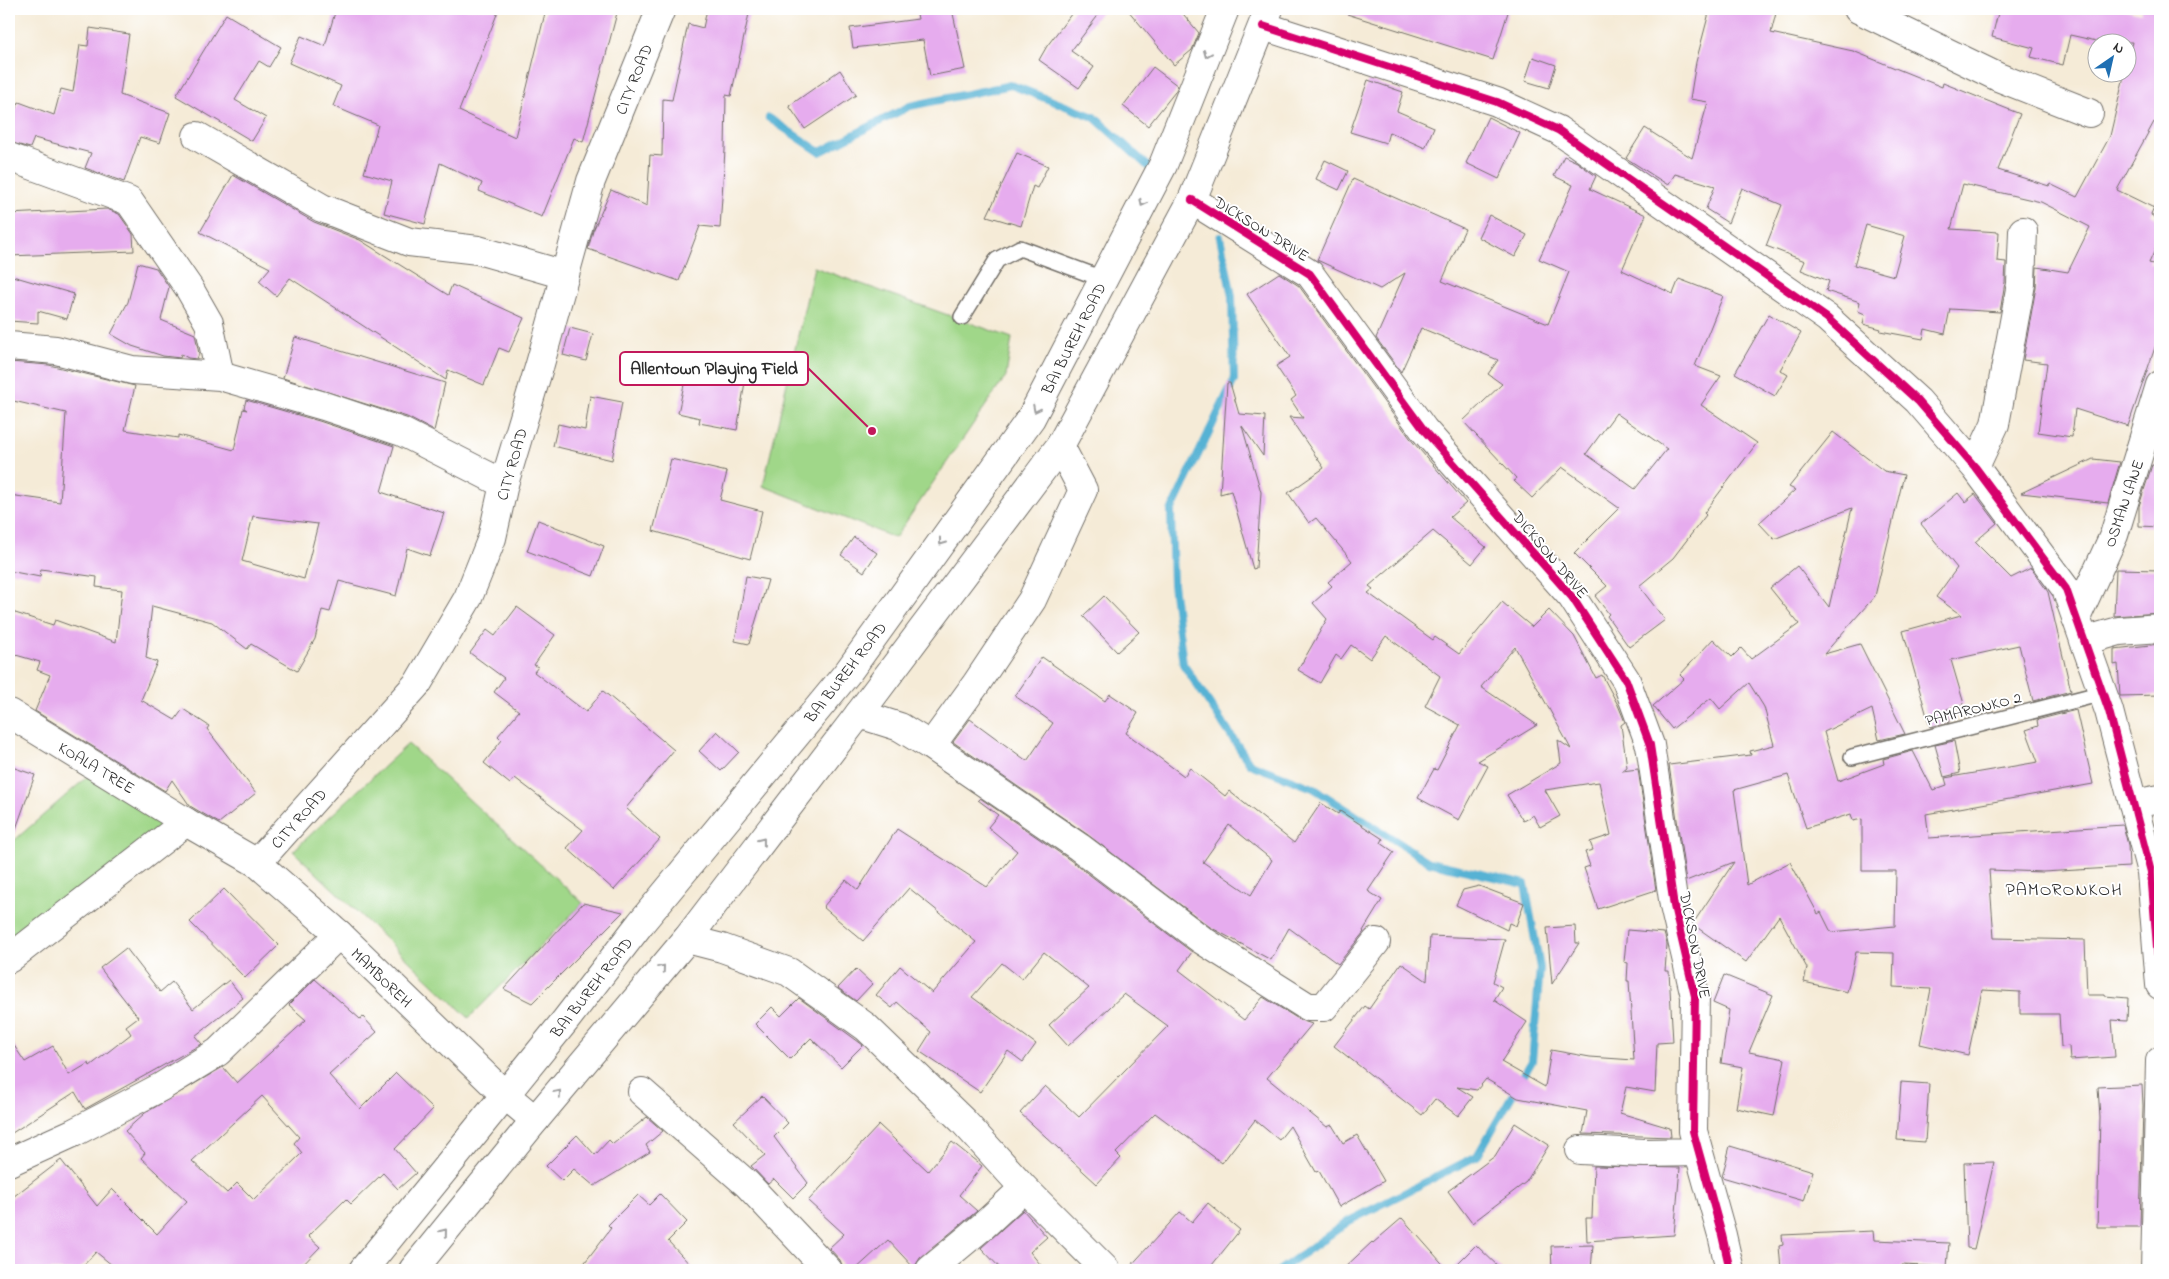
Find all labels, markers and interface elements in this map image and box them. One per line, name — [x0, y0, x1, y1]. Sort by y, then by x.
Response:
north arrow — [2086, 32, 2136, 82]
text: N — [2109, 37, 2128, 60]
street label: CITY ROAD — [610, 41, 660, 119]
one-way arrow — [1203, 49, 1214, 58]
street label: DICKSON DRIVE — [1208, 190, 1313, 269]
one-way arrow — [1139, 198, 1149, 207]
street label: BAI BUREH ROAD — [1036, 279, 1113, 400]
callout: Allentown Playing Field — [620, 352, 808, 385]
text: Allentown Playing Field — [630, 357, 799, 384]
one-way arrow — [1032, 404, 1042, 413]
street label: CITY ROAD — [491, 426, 535, 504]
street label: OSMAN LANE — [2099, 457, 2151, 551]
street label: DICKSON DRIVE — [1505, 505, 1593, 604]
one-way arrow — [939, 536, 948, 546]
street label: BAI BUREH ROAD — [799, 618, 894, 730]
street label: PAMARONKO 2 — [1923, 686, 2024, 733]
street label: KOALA TREE — [53, 736, 139, 801]
street label: CITY ROAD — [266, 784, 333, 855]
one-way arrow — [757, 837, 766, 846]
district label: PAMORONKOH — [2005, 878, 2123, 904]
street label: DICKSON DRIVE — [1672, 889, 1716, 1001]
street label: BAI BUREH ROAD — [545, 933, 640, 1045]
street label: MAMBOREH — [344, 943, 417, 1014]
one-way arrow — [656, 965, 665, 974]
one-way arrow — [552, 1090, 560, 1099]
one-way arrow — [438, 1229, 447, 1238]

